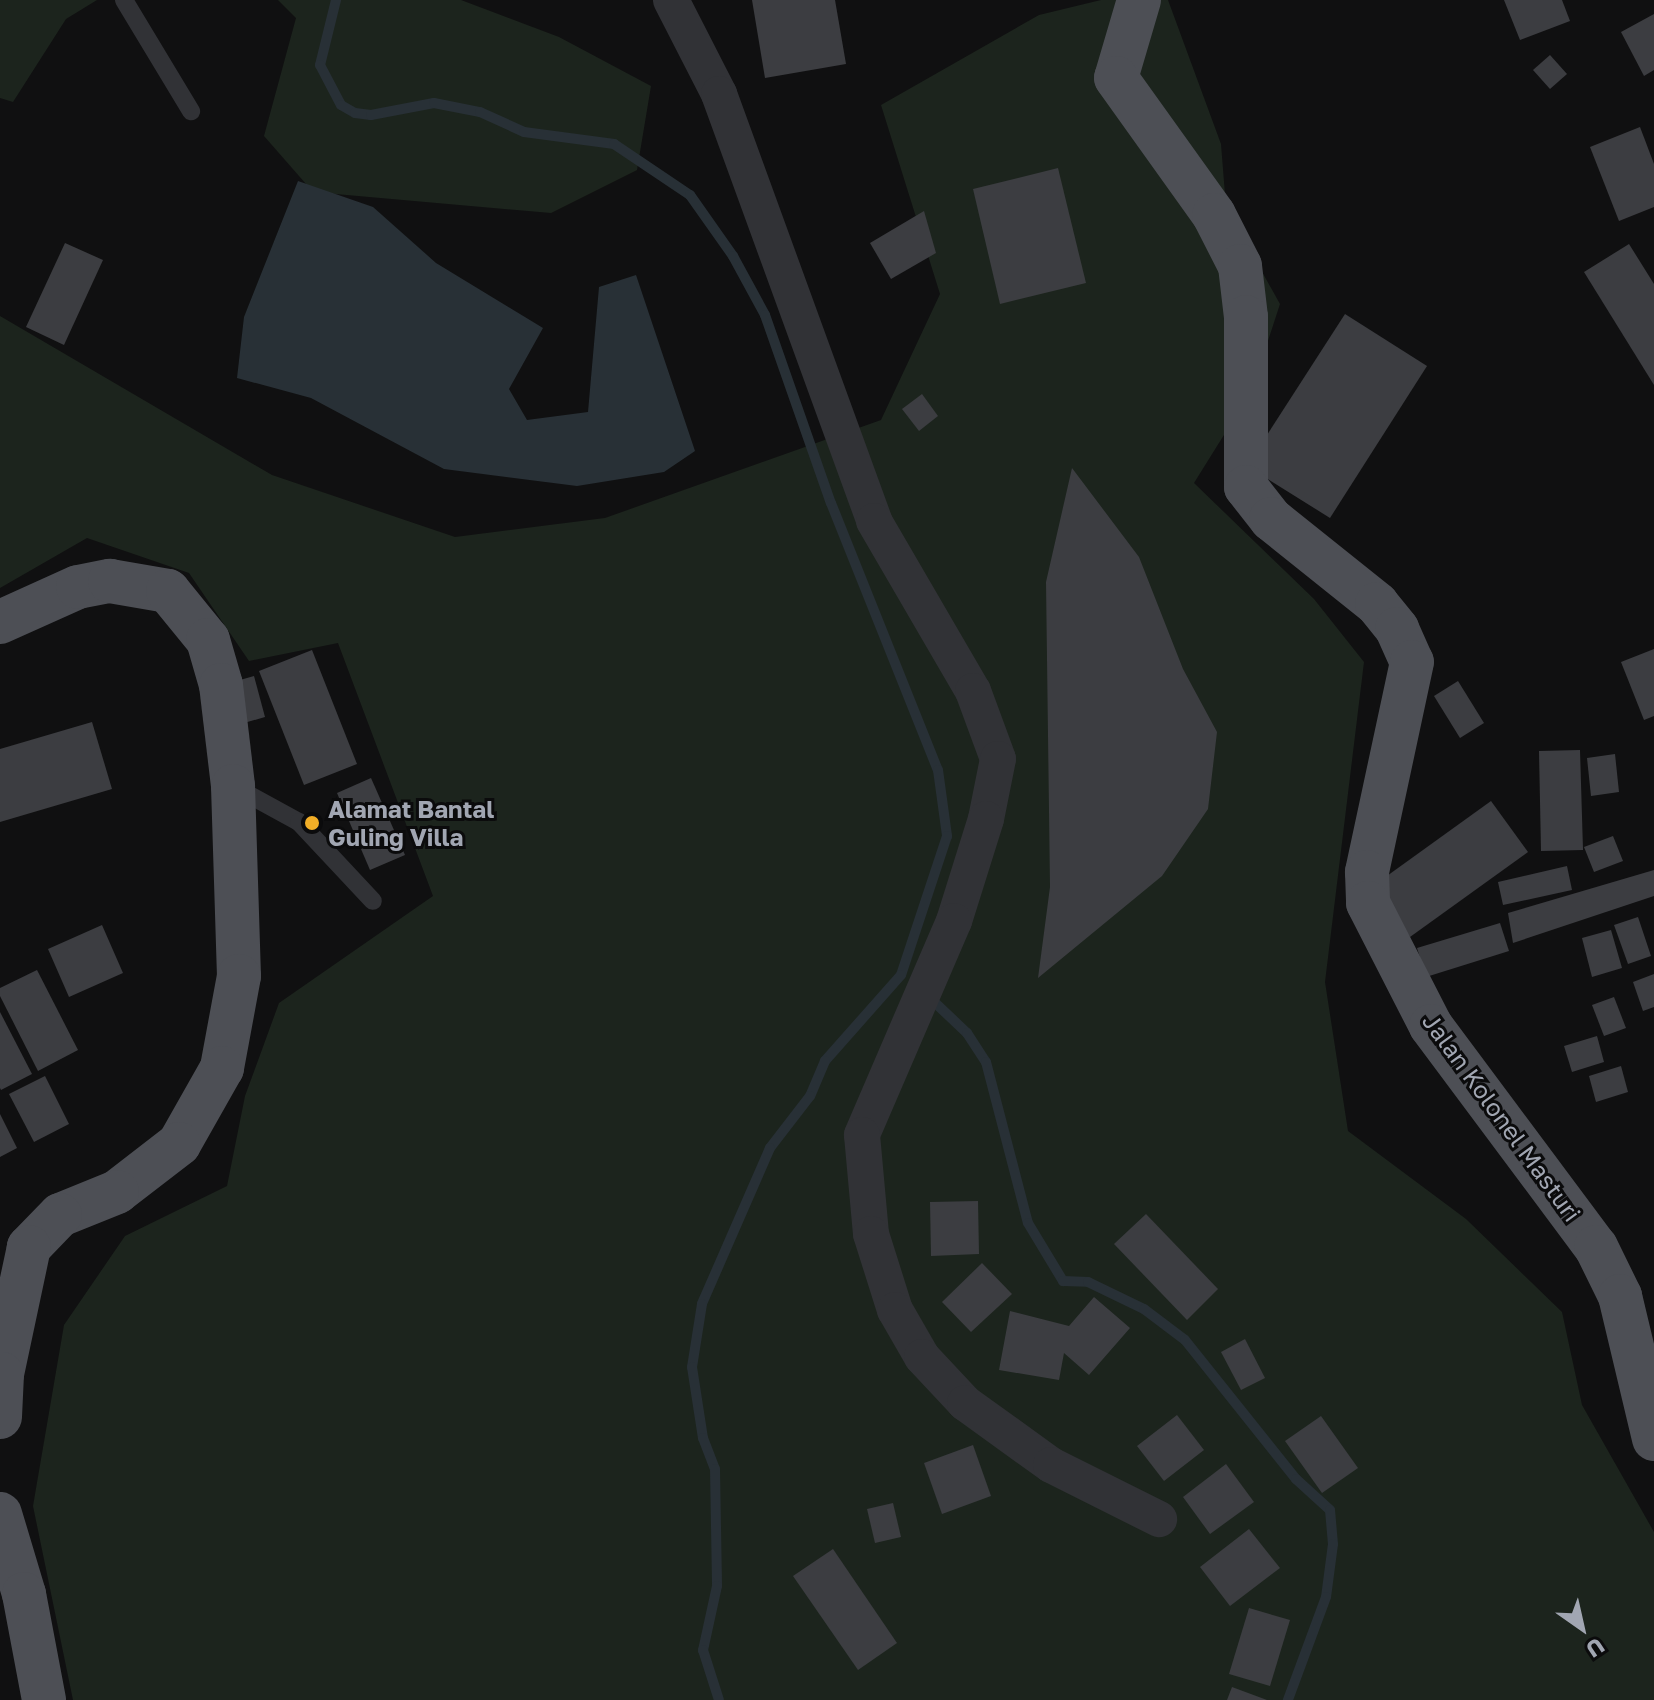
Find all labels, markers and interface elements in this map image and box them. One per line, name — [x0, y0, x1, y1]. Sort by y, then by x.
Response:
place label: Alamat Bantal Guling Villa — [328, 795, 494, 851]
marker: Alamat Bantal Guling Villa — [303, 814, 321, 832]
street label: Jalan Kolonel Masturi — [1417, 1007, 1587, 1227]
north arrow — [1542, 1588, 1622, 1668]
text: U — [1581, 1633, 1610, 1664]

